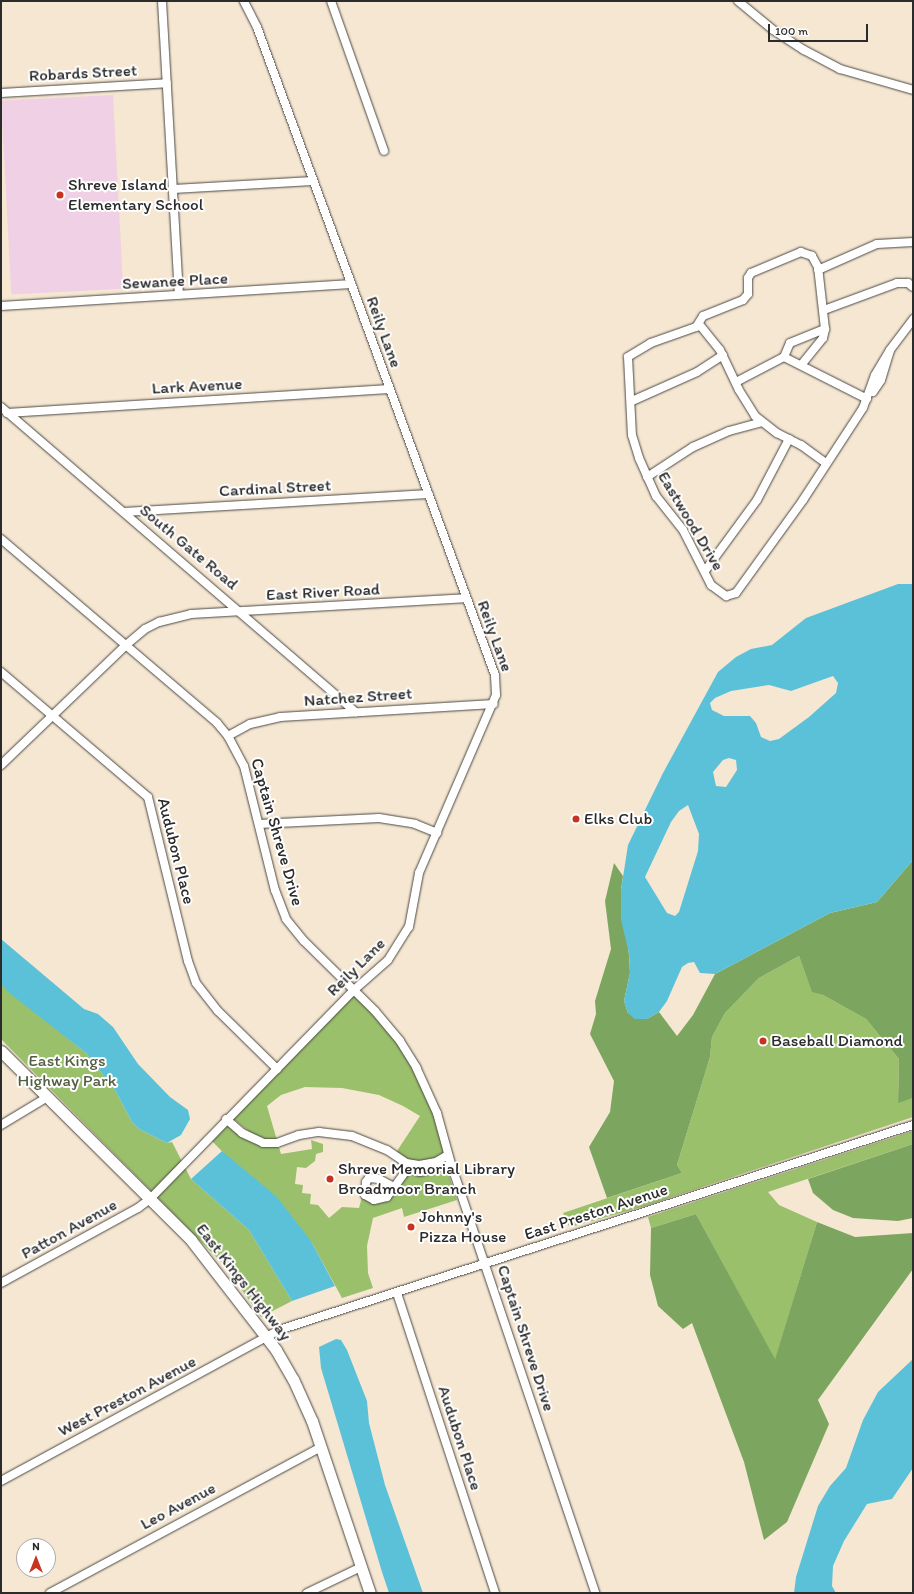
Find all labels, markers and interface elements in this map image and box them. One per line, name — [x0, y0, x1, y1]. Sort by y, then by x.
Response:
scale bar — [770, 16, 870, 42]
text: 100 m — [775, 24, 808, 38]
street label: Robards Street — [29, 60, 137, 86]
place label: Shreve Island Elementary School — [68, 175, 204, 215]
marker: Shreve Island Elementary School — [55, 190, 65, 200]
street label: Sewanee Place — [122, 268, 228, 294]
street label: Reily Lane — [362, 294, 406, 370]
street label: Lark Avenue — [152, 373, 242, 399]
street label: Eastwood Drive — [653, 468, 729, 574]
street label: Cardinal Street — [219, 475, 331, 501]
street label: South Gate Road — [136, 500, 242, 594]
street label: East River Road — [266, 579, 380, 605]
street label: Reily Lane — [473, 598, 517, 674]
street label: Natchez Street — [303, 683, 413, 711]
street label: Captain Shreve Drive — [246, 756, 308, 908]
street label: Audubon Place — [153, 796, 199, 906]
place label: Elks Club — [584, 809, 652, 829]
marker: Elks Club — [571, 814, 581, 824]
street label: Reily Lane — [322, 933, 390, 1001]
place label: Baseball Diamond — [771, 1031, 903, 1051]
marker: Baseball Diamond — [758, 1036, 768, 1046]
park label: East Kings Highway Park — [18, 1051, 116, 1091]
place label: Shreve Memorial Library Broadmoor Branch — [338, 1159, 515, 1199]
marker: Shreve Memorial Library Broadmoor Branch — [325, 1174, 335, 1184]
street label: East Preston Avenue — [522, 1179, 670, 1245]
street label: Patton Avenue — [18, 1195, 120, 1263]
place label: Johnny's Pizza House — [419, 1207, 506, 1247]
street label: East Kings Highway — [192, 1220, 296, 1344]
marker: Johnny's Pizza House — [406, 1222, 416, 1232]
street label: Captain Shreve Drive — [493, 1262, 559, 1414]
street label: West Preston Avenue — [54, 1351, 200, 1441]
street label: Audubon Place — [433, 1383, 487, 1493]
street label: Leo Avenue — [137, 1478, 219, 1534]
north arrow — [16, 1538, 56, 1578]
text: N — [32, 1540, 40, 1553]

